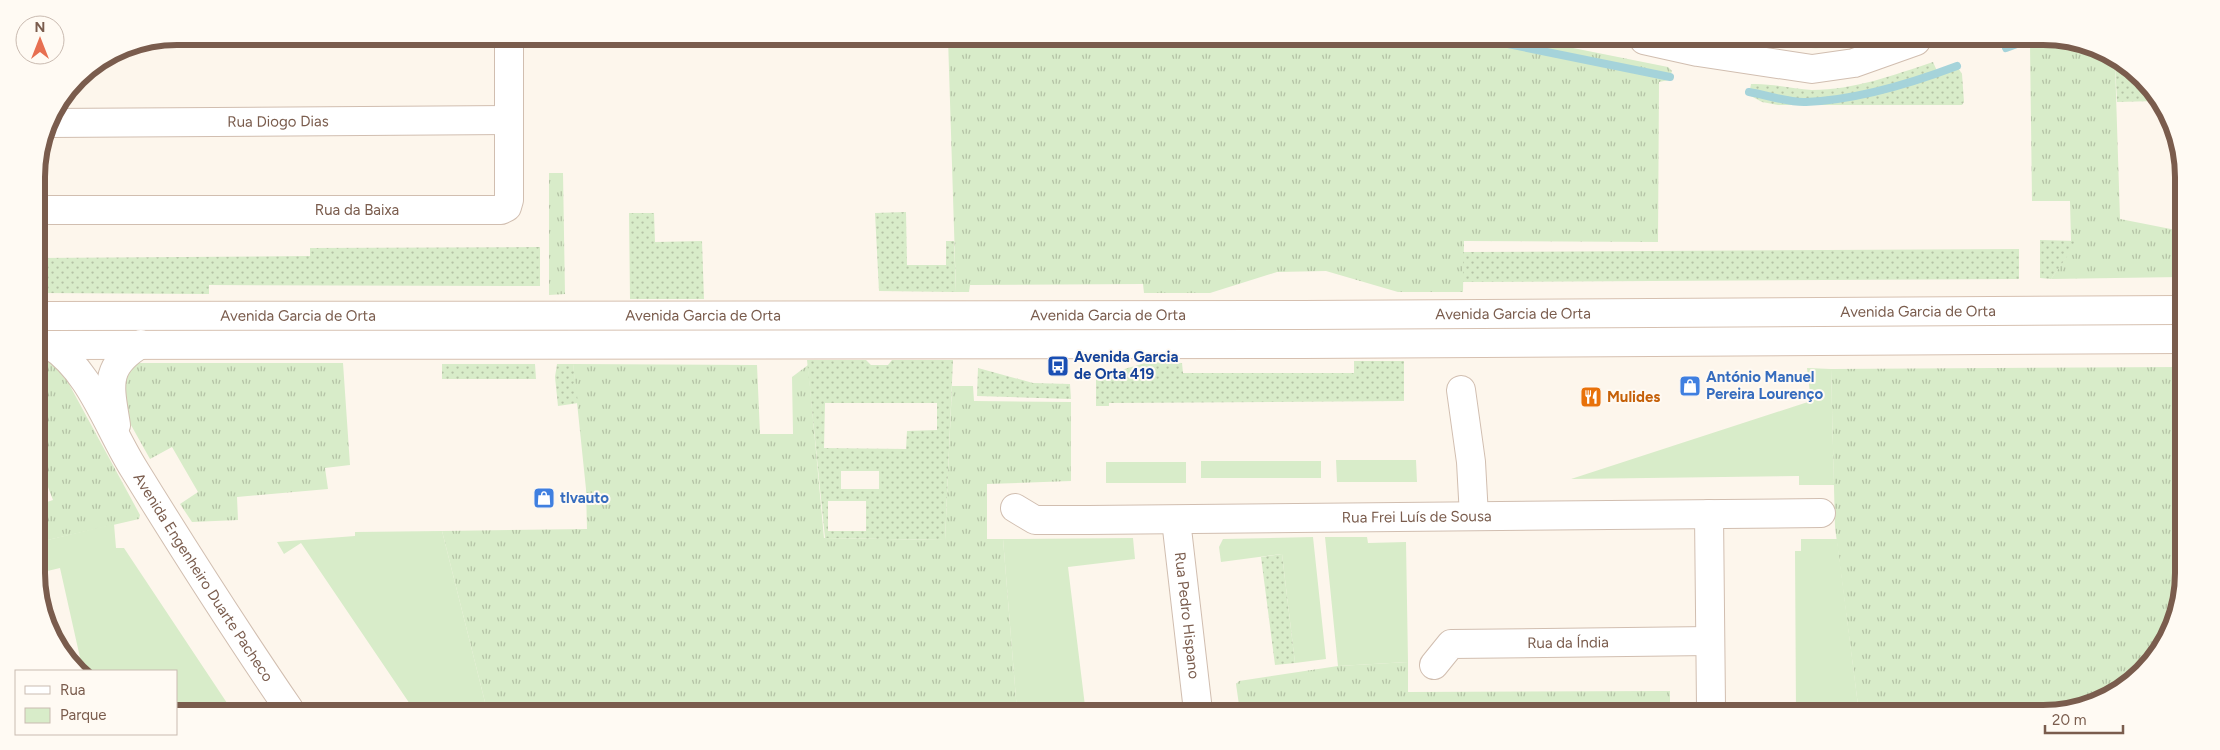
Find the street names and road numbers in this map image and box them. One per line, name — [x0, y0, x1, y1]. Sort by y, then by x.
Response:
street label: Rua Diogo Dias — [227, 112, 329, 131]
street label: Rua da Baixa — [315, 201, 399, 219]
street label: Avenida Garcia de Orta — [1840, 302, 1996, 321]
street label: Avenida Garcia de Orta — [1435, 304, 1591, 323]
street label: Avenida Garcia de Orta — [625, 306, 781, 325]
street label: Avenida Garcia de Orta — [1030, 306, 1186, 324]
street label: Avenida Garcia de Orta — [220, 307, 376, 325]
street label: Avenida Engenheiro Duarte Pacheco — [130, 470, 277, 686]
street label: Rua Frei Luís de Sousa — [1342, 507, 1492, 527]
street label: Rua Pedro Hispano — [1171, 551, 1203, 680]
street label: Rua da Índia — [1527, 633, 1609, 652]

